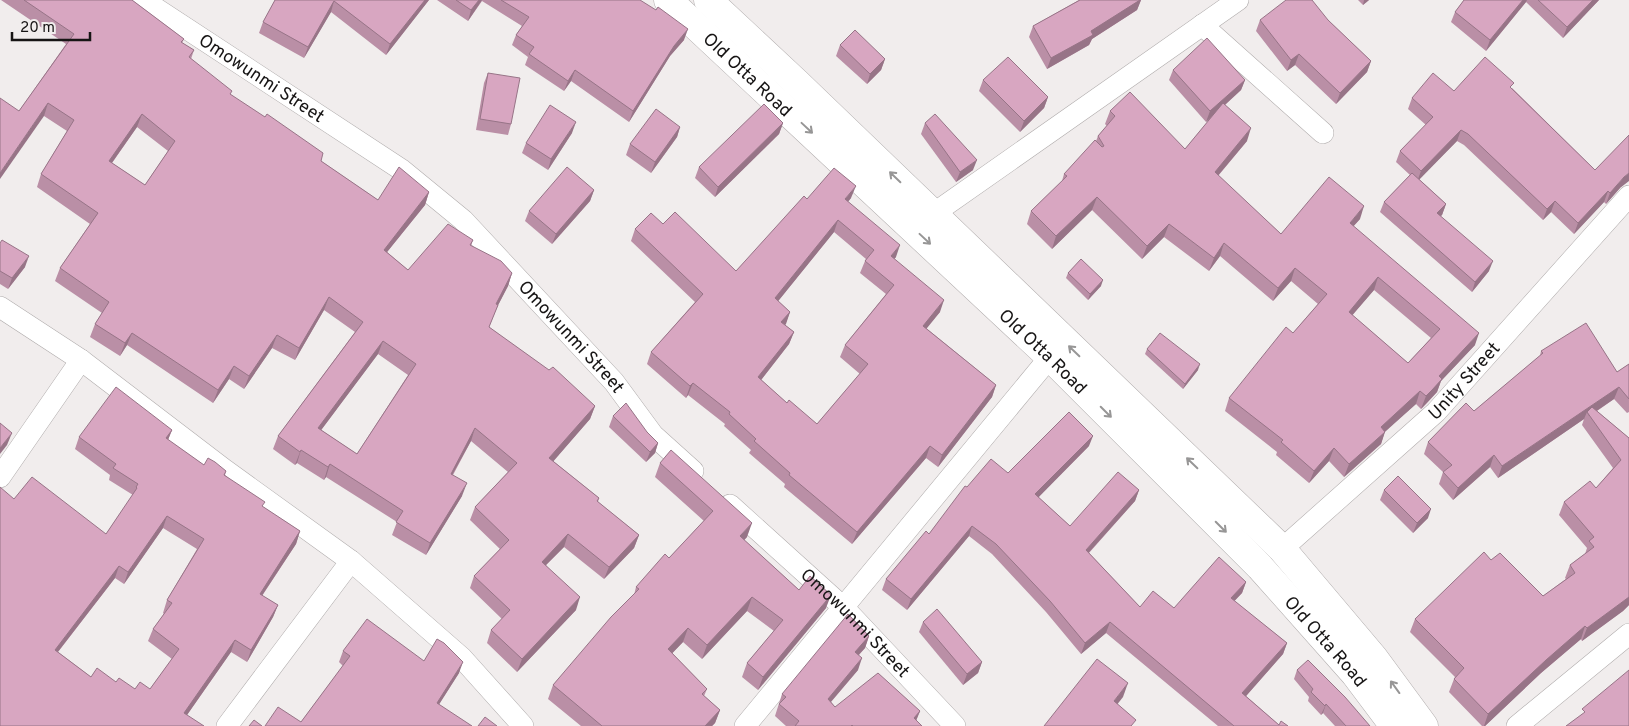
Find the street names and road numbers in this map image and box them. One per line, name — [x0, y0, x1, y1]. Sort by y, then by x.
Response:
street label: Old Otta Road — [697, 28, 796, 123]
street label: Omowunmi Street — [194, 30, 328, 129]
street label: Omowunmi Street — [512, 276, 628, 398]
street label: Old Otta Road — [993, 305, 1091, 400]
street label: Unity Street — [1424, 338, 1506, 426]
street label: Omowunmi Street — [795, 564, 914, 683]
street label: Old Otta Road — [1278, 592, 1371, 692]

